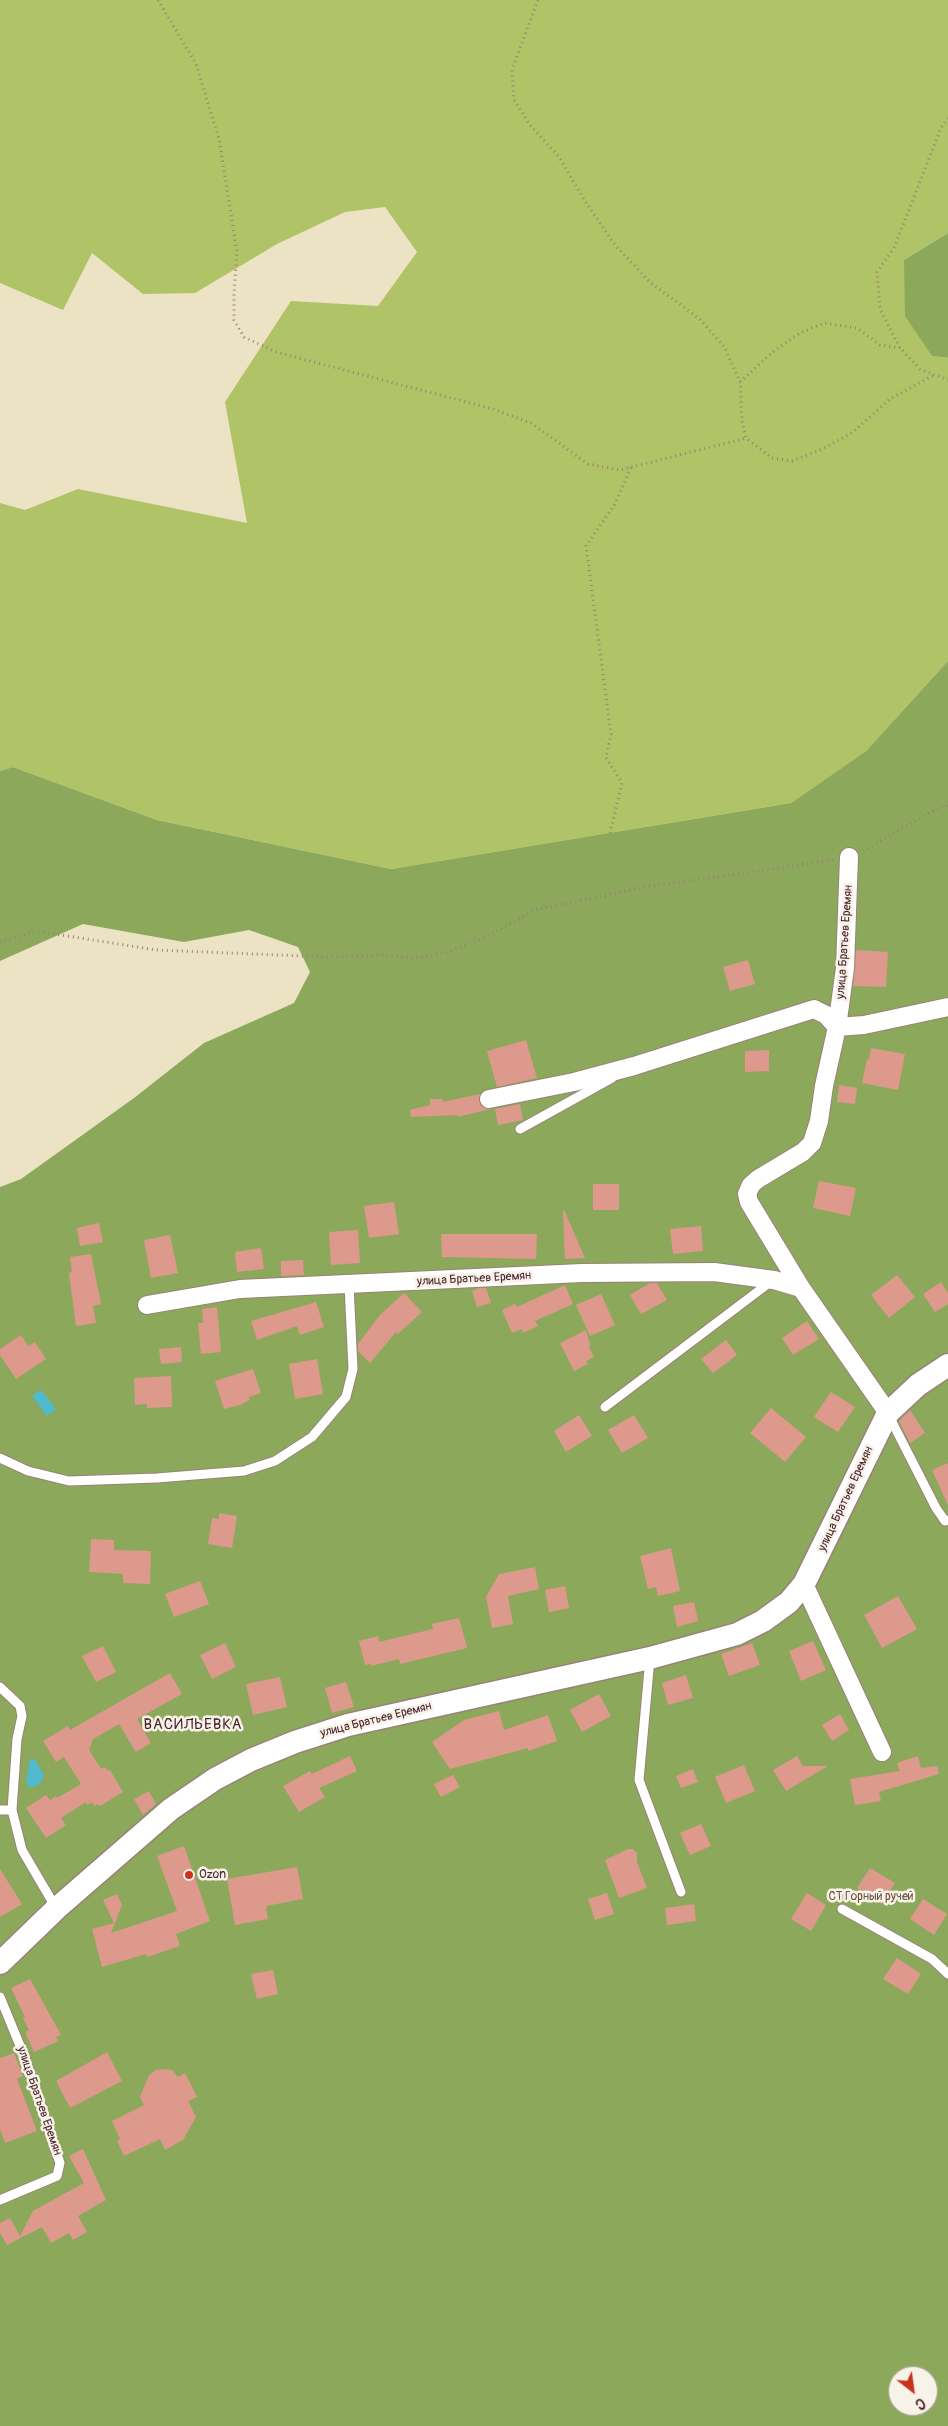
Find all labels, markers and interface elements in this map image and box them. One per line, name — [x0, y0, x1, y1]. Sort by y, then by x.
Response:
street label: улица Братьев Еремян — [834, 885, 856, 999]
street label: улица Братьев Еремян — [417, 1269, 531, 1289]
street label: улица Братьев Еремян — [815, 1444, 877, 1554]
street label: улица Братьев Еремян — [319, 1699, 433, 1741]
district label: ВАСИЛЬЕВКА — [142, 1716, 244, 1734]
place label: Ozon — [199, 1868, 226, 1882]
marker: Ozon — [183, 1869, 195, 1881]
park label: СТ Горный ручей — [828, 1890, 914, 1904]
street label: улица Братьев Еремян — [14, 2045, 64, 2157]
north arrow — [888, 2366, 938, 2416]
text: С — [912, 2394, 928, 2413]

